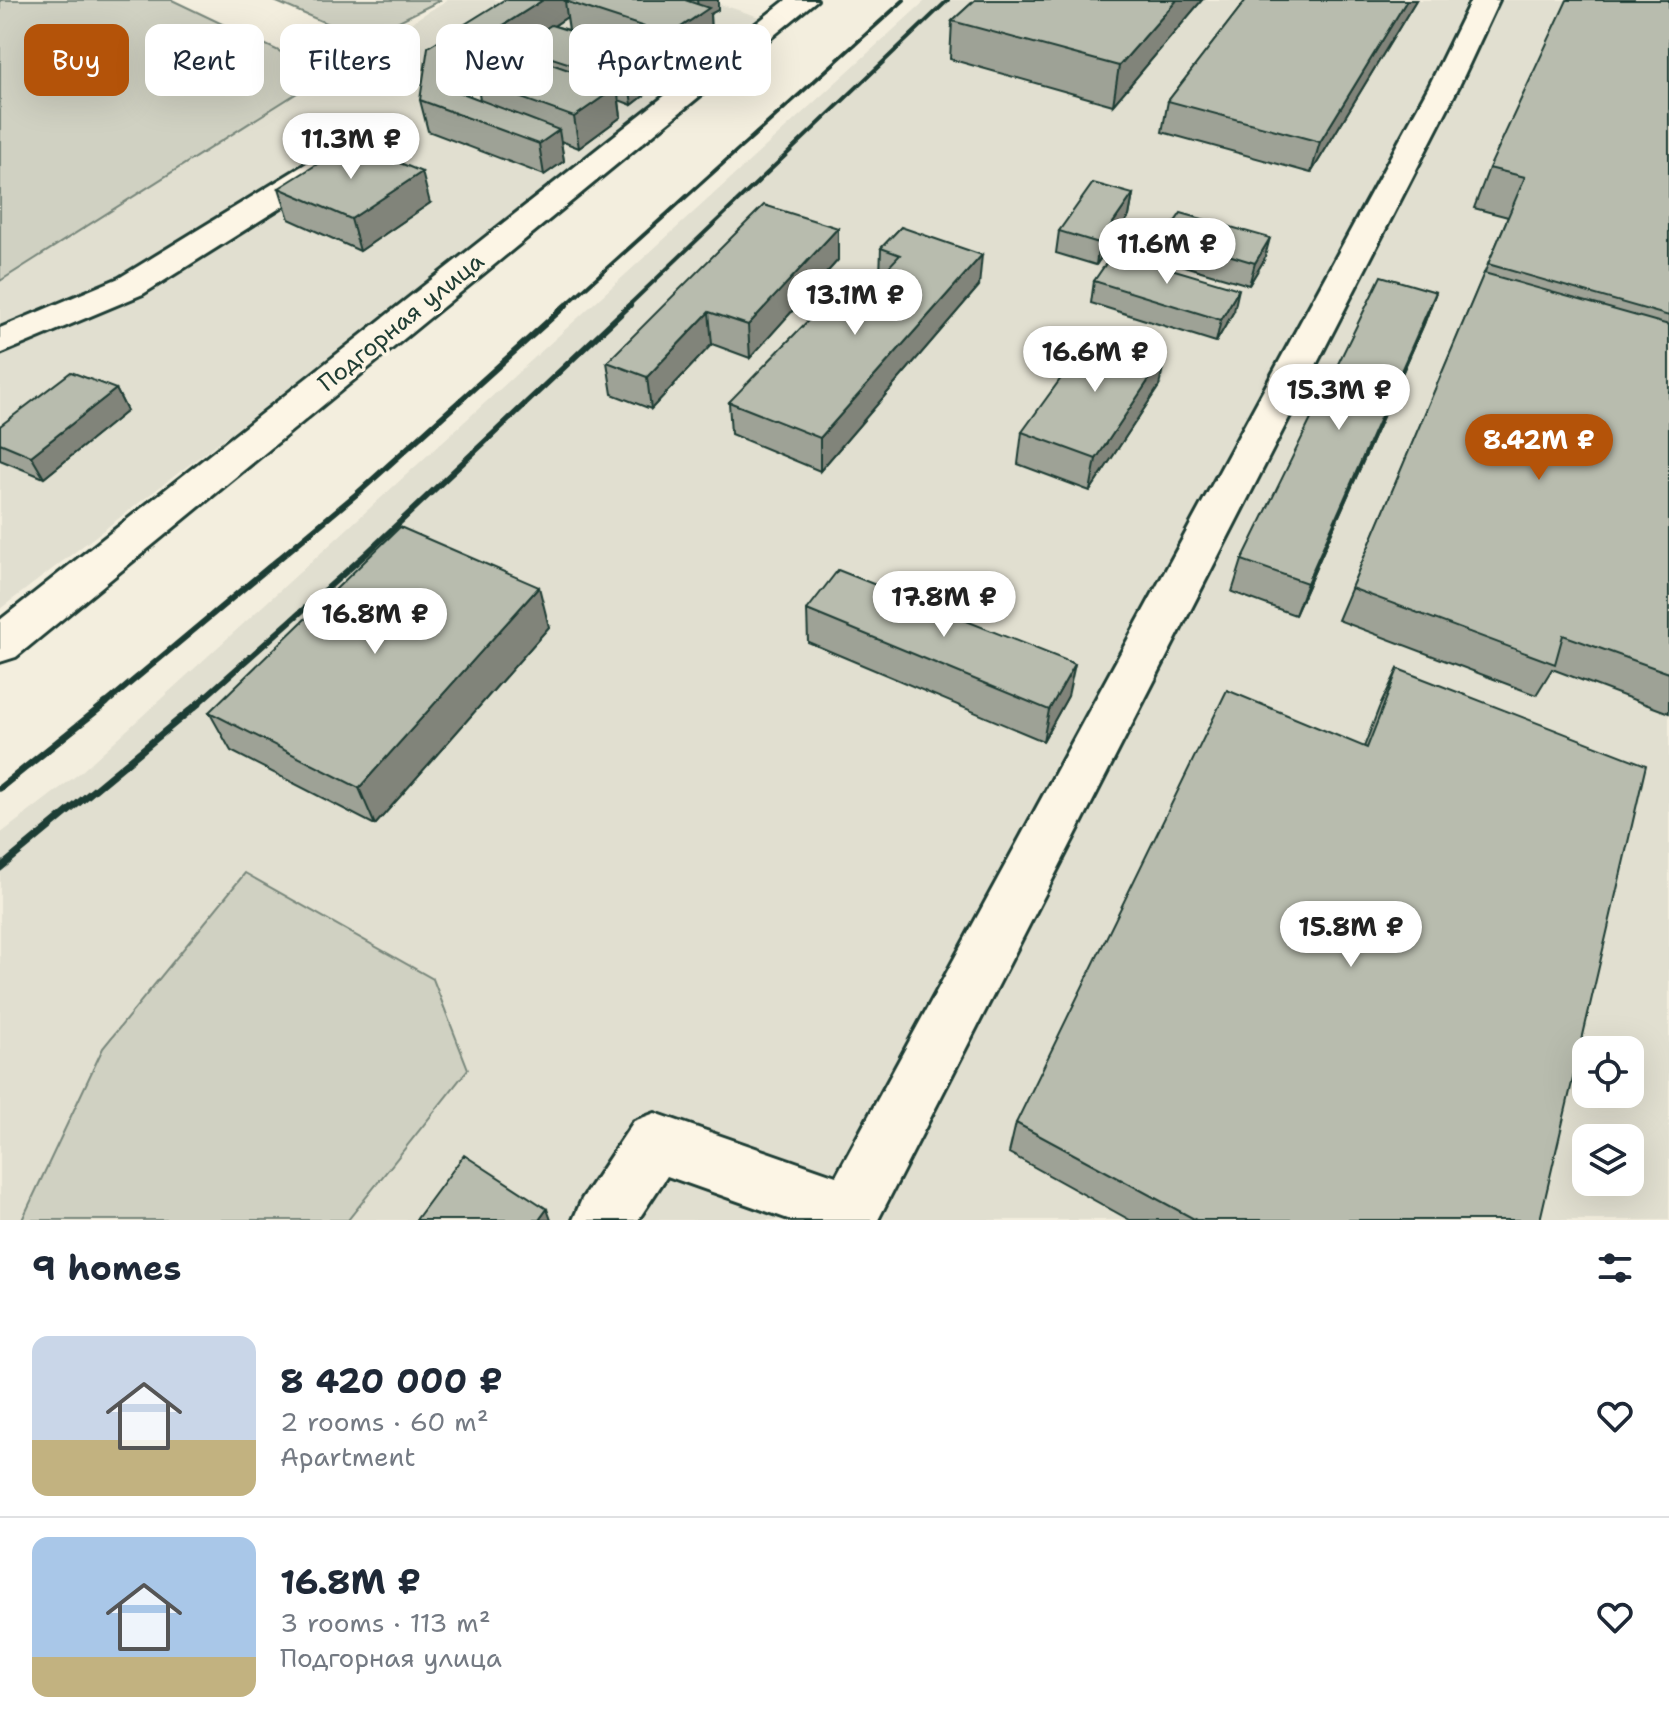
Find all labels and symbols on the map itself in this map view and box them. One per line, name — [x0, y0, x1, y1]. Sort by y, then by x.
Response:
pin: 11.3M ₽ — [277, 113, 425, 181]
pin: 11.6M ₽ — [1093, 218, 1241, 286]
street label: Подгорная улица — [311, 245, 491, 399]
pin: 13.1M ₽ — [781, 269, 929, 337]
pin: 16.6M ₽ — [1021, 326, 1169, 394]
pin: 15.3M ₽ — [1265, 364, 1413, 432]
pin: 8.42M ₽ — [1465, 414, 1613, 482]
pin: 17.8M ₽ — [870, 571, 1018, 639]
pin: 16.8M ₽ — [301, 588, 449, 656]
pin: 15.8M ₽ — [1277, 901, 1425, 969]

